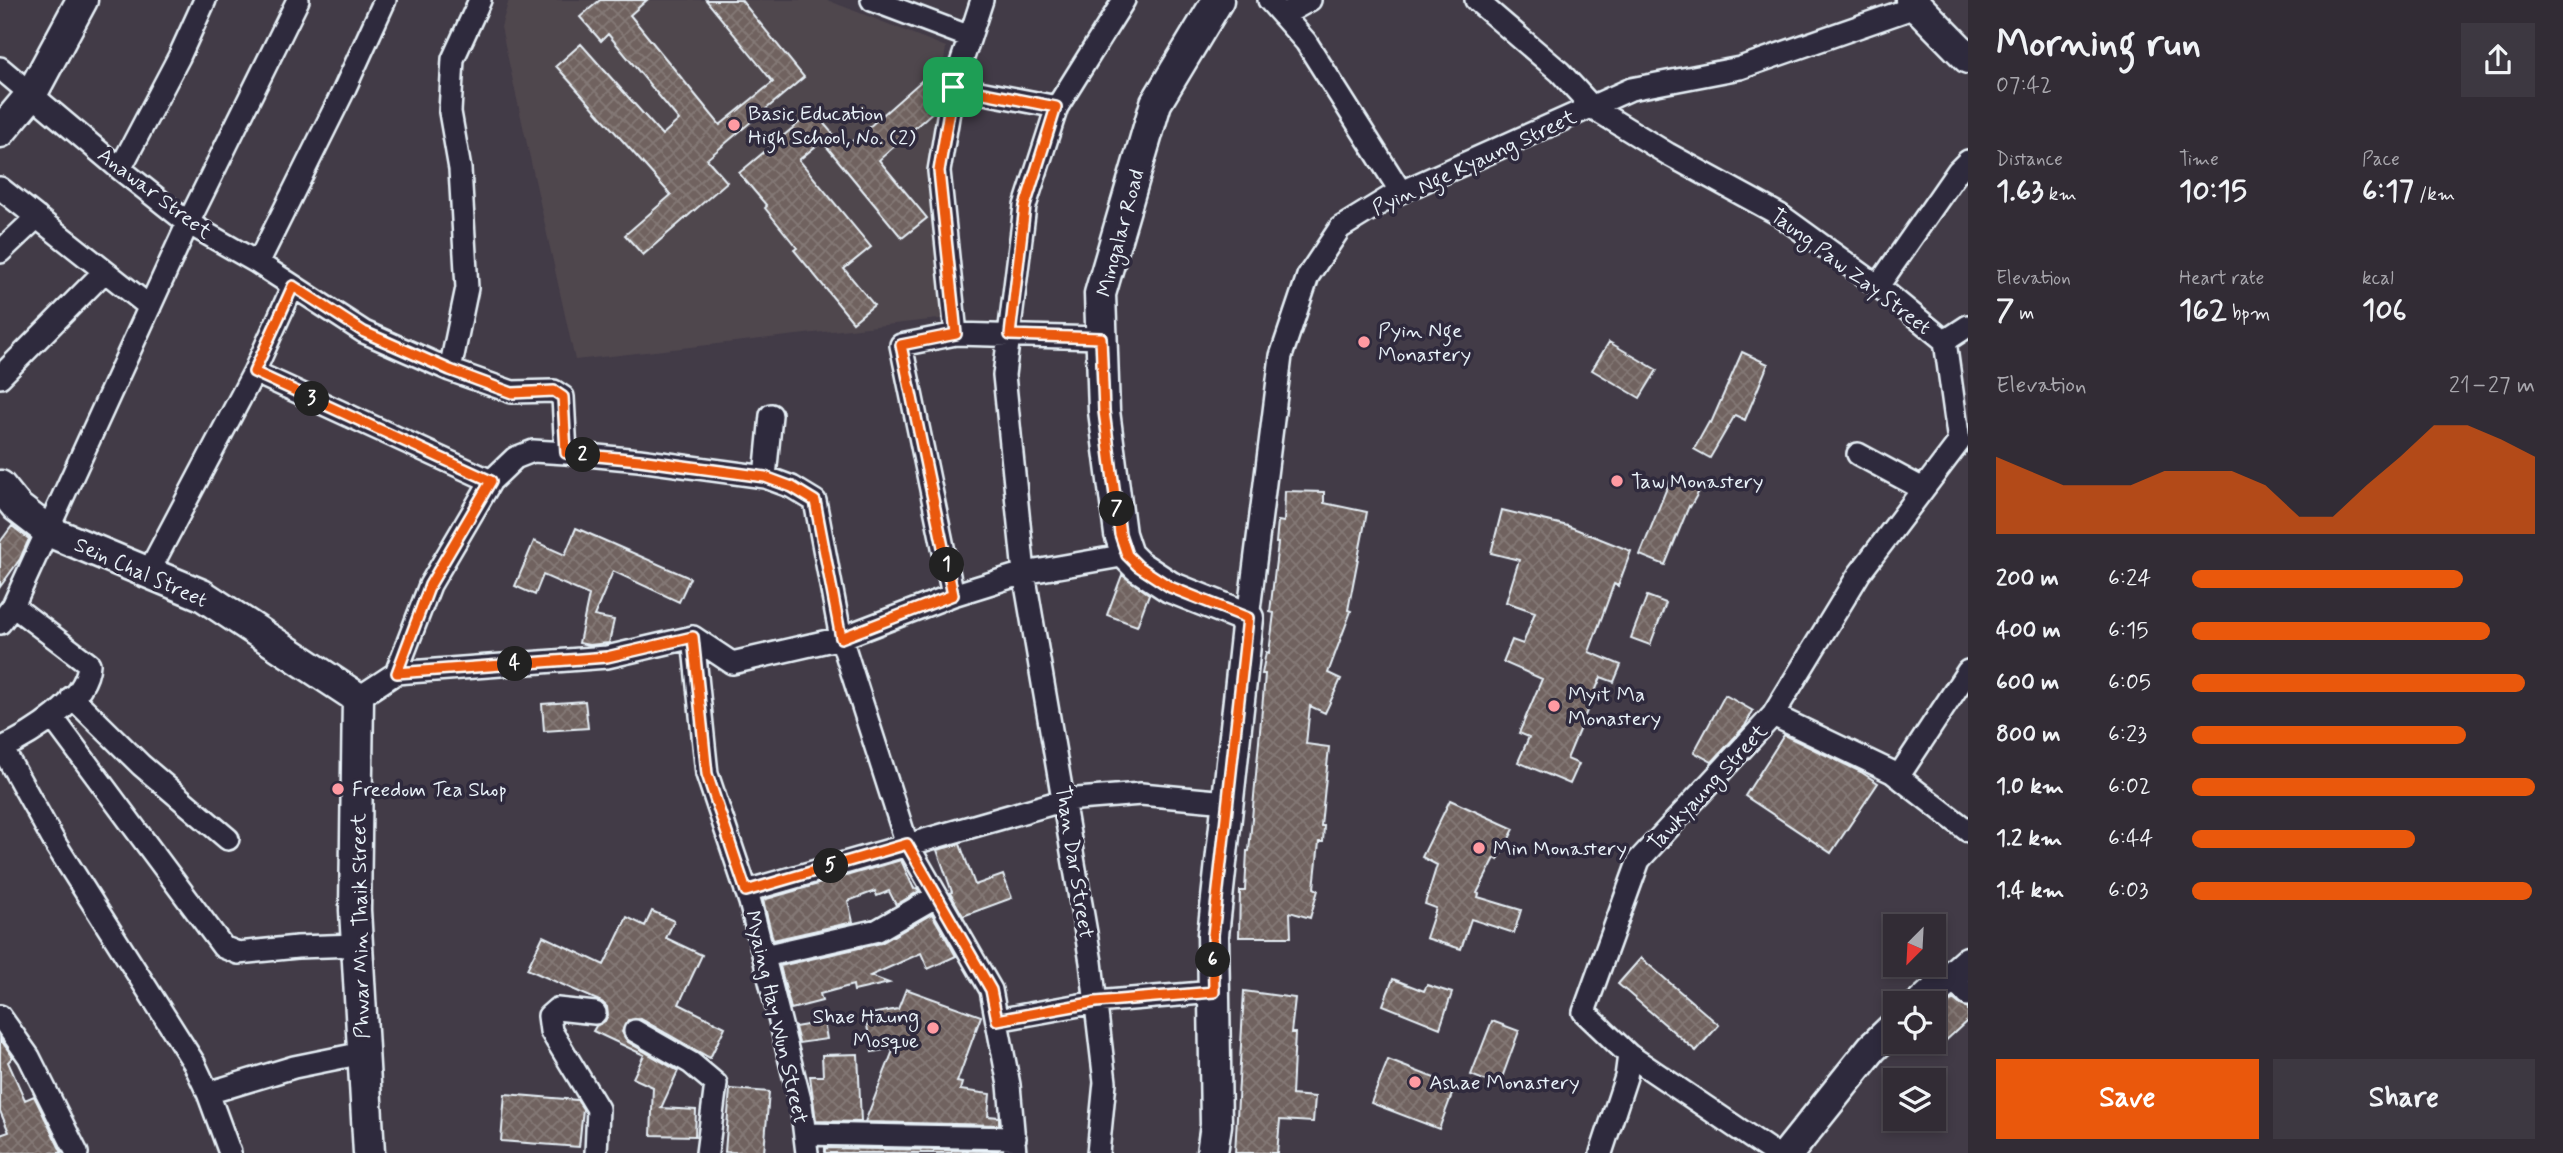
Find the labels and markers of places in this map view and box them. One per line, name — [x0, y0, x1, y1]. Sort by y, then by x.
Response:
pin — [923, 57, 983, 117]
place label: Basic Education High School, No. (2) — [748, 100, 916, 154]
marker: Basic Education High School, No. (2) — [726, 117, 742, 133]
place label: Pyin Nge Monastery — [1378, 317, 1471, 369]
marker: Pyin Nge Monastery — [1356, 334, 1372, 350]
pin: 3 — [294, 382, 330, 416]
pin: 2 — [566, 438, 600, 472]
place label: Taw Monastery — [1631, 468, 1764, 496]
marker: Taw Monastery — [1609, 473, 1625, 489]
pin: 7 — [1100, 491, 1134, 526]
pin: 1 — [930, 548, 964, 582]
pin: 4 — [498, 646, 532, 682]
place label: Myit Ma Monastery — [1568, 681, 1661, 733]
marker: Myit Ma Monastery — [1546, 698, 1562, 714]
place label: Freedom Tea Shop — [352, 776, 507, 804]
marker: Freedom Tea Shop — [330, 781, 346, 797]
place label: Min Monastery — [1493, 835, 1627, 863]
marker: Min Monastery — [1471, 840, 1487, 856]
pin: 5 — [814, 848, 848, 884]
pin: 6 — [1196, 942, 1230, 978]
place label: Shae Haung Mosque — [812, 1003, 919, 1055]
marker: Shae Haung Mosque — [925, 1020, 941, 1036]
place label: Ashae Monastery — [1429, 1069, 1580, 1097]
marker: Ashae Monastery — [1407, 1074, 1423, 1090]

